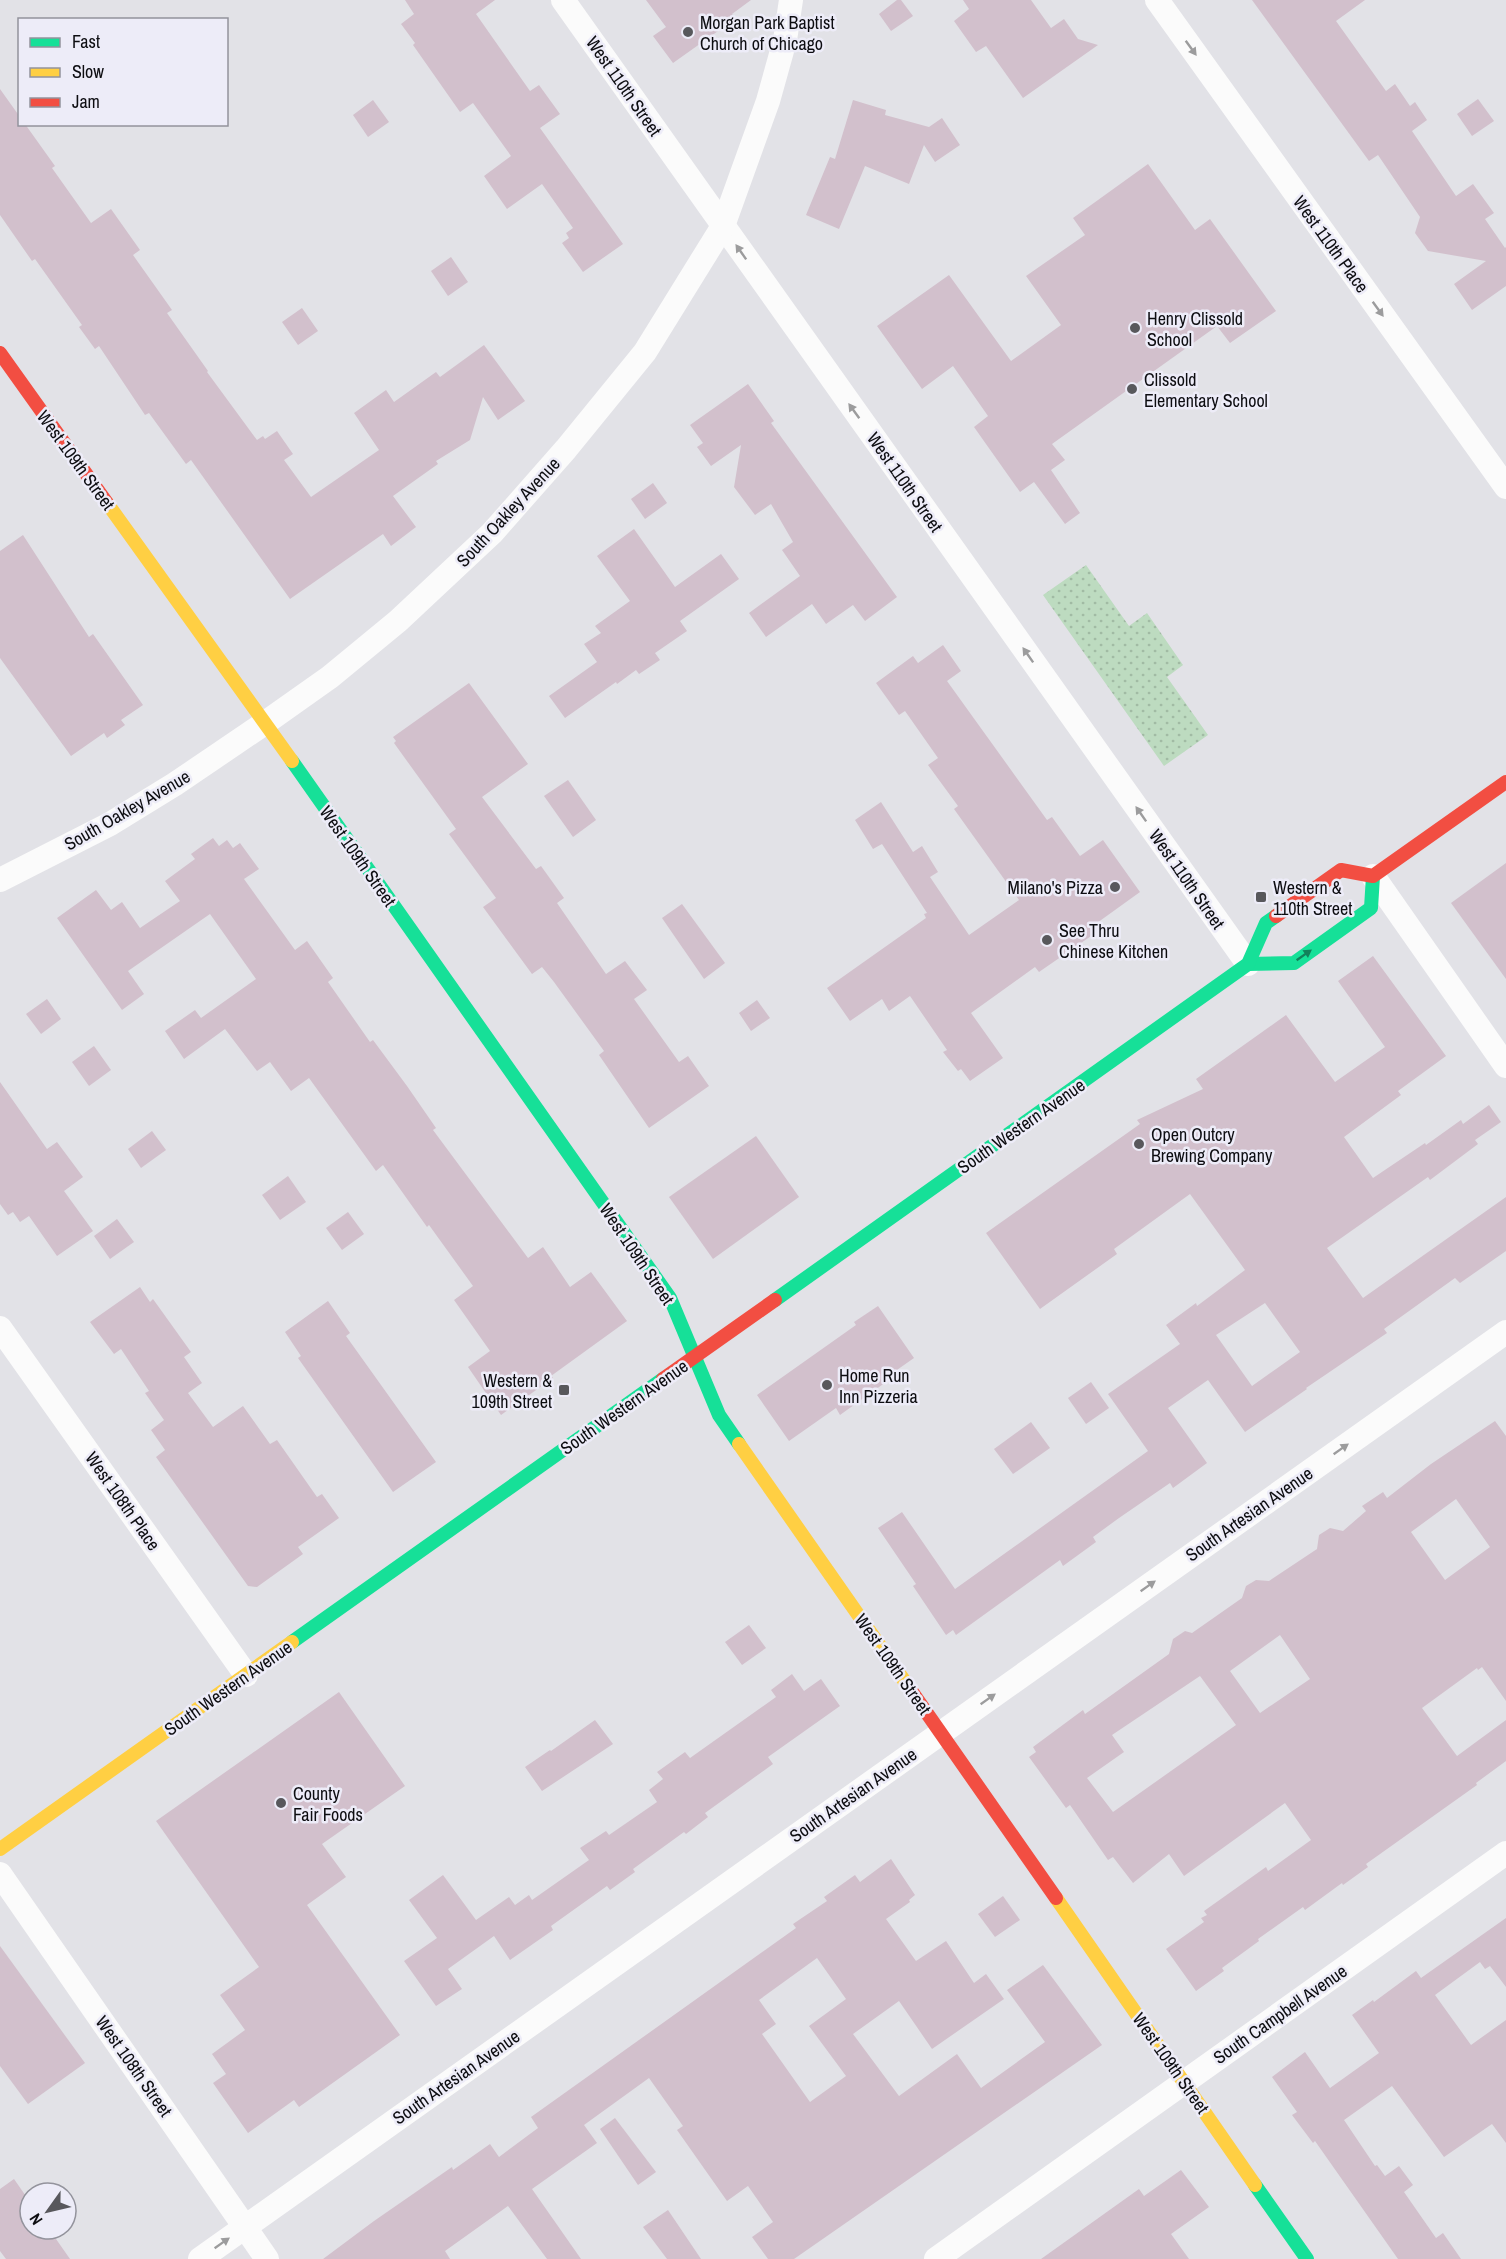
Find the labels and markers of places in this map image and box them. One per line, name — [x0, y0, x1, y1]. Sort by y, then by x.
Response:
place label: Morgan Park Baptist Church of Chicago — [700, 10, 835, 56]
marker: Morgan Park Baptist Church of Chicago — [681, 25, 695, 39]
place label: Henry Clissold School — [1147, 306, 1243, 352]
marker: Henry Clissold School — [1128, 321, 1142, 335]
place label: Clissold Elementary School — [1144, 367, 1268, 413]
marker: Clissold Elementary School — [1125, 382, 1139, 396]
place label: Milano's Pizza — [1007, 875, 1103, 900]
place label: Western & 110th Street — [1273, 875, 1352, 921]
marker: Milano's Pizza — [1108, 880, 1122, 894]
marker: Western & 110th Street — [1254, 890, 1268, 904]
place label: See Thru Chinese Kitchen — [1059, 918, 1168, 964]
marker: See Thru Chinese Kitchen — [1040, 933, 1054, 947]
place label: Open Outcry Brewing Company — [1151, 1122, 1273, 1168]
marker: Open Outcry Brewing Company — [1132, 1137, 1146, 1151]
place label: Home Run Inn Pizzeria — [839, 1363, 918, 1409]
place label: Western & 109th Street — [472, 1368, 552, 1414]
marker: Home Run Inn Pizzeria — [820, 1378, 834, 1392]
marker: Western & 109th Street — [557, 1383, 571, 1397]
place label: County Fair Foods — [293, 1781, 363, 1827]
marker: County Fair Foods — [274, 1796, 288, 1810]

